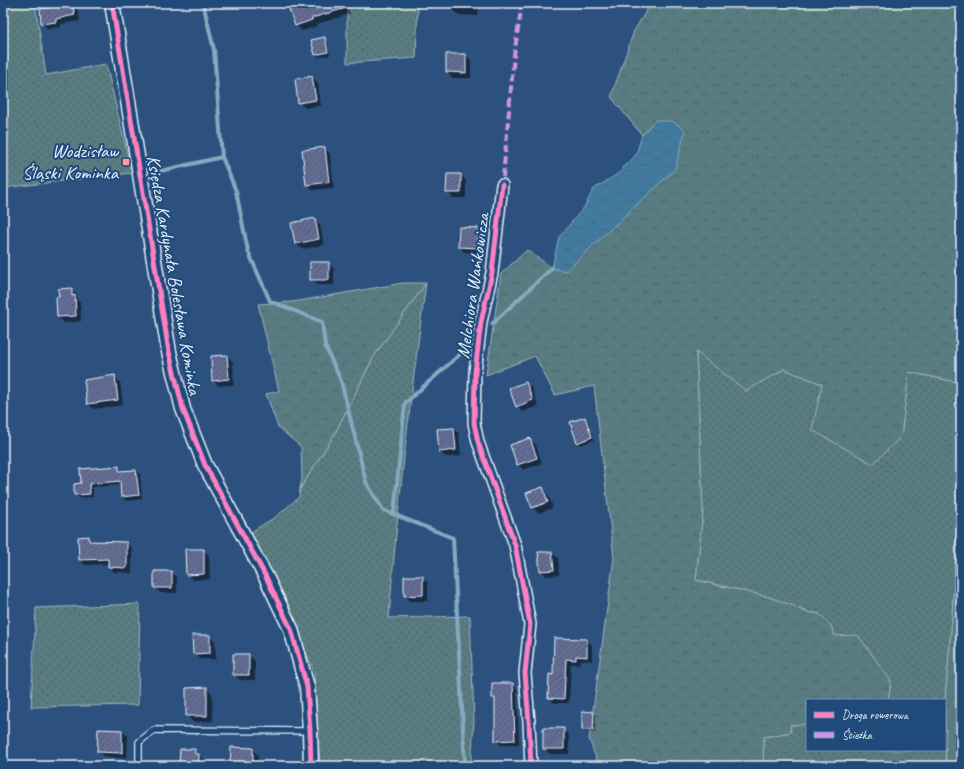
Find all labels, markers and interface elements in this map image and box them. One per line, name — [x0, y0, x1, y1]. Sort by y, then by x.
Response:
place label: Wodzisław Śląski Kominka — [22, 139, 120, 185]
street label: Księdza Kardynała Bolesława Kominka — [141, 153, 207, 398]
marker: Wodzisław Śląski Kominka — [121, 157, 131, 167]
street label: Melchiora Wańkowicza — [451, 210, 495, 360]
legend — [806, 699, 946, 751]
text: Droga rowerowa — [842, 707, 909, 723]
text: Ścieżka — [842, 727, 872, 743]

